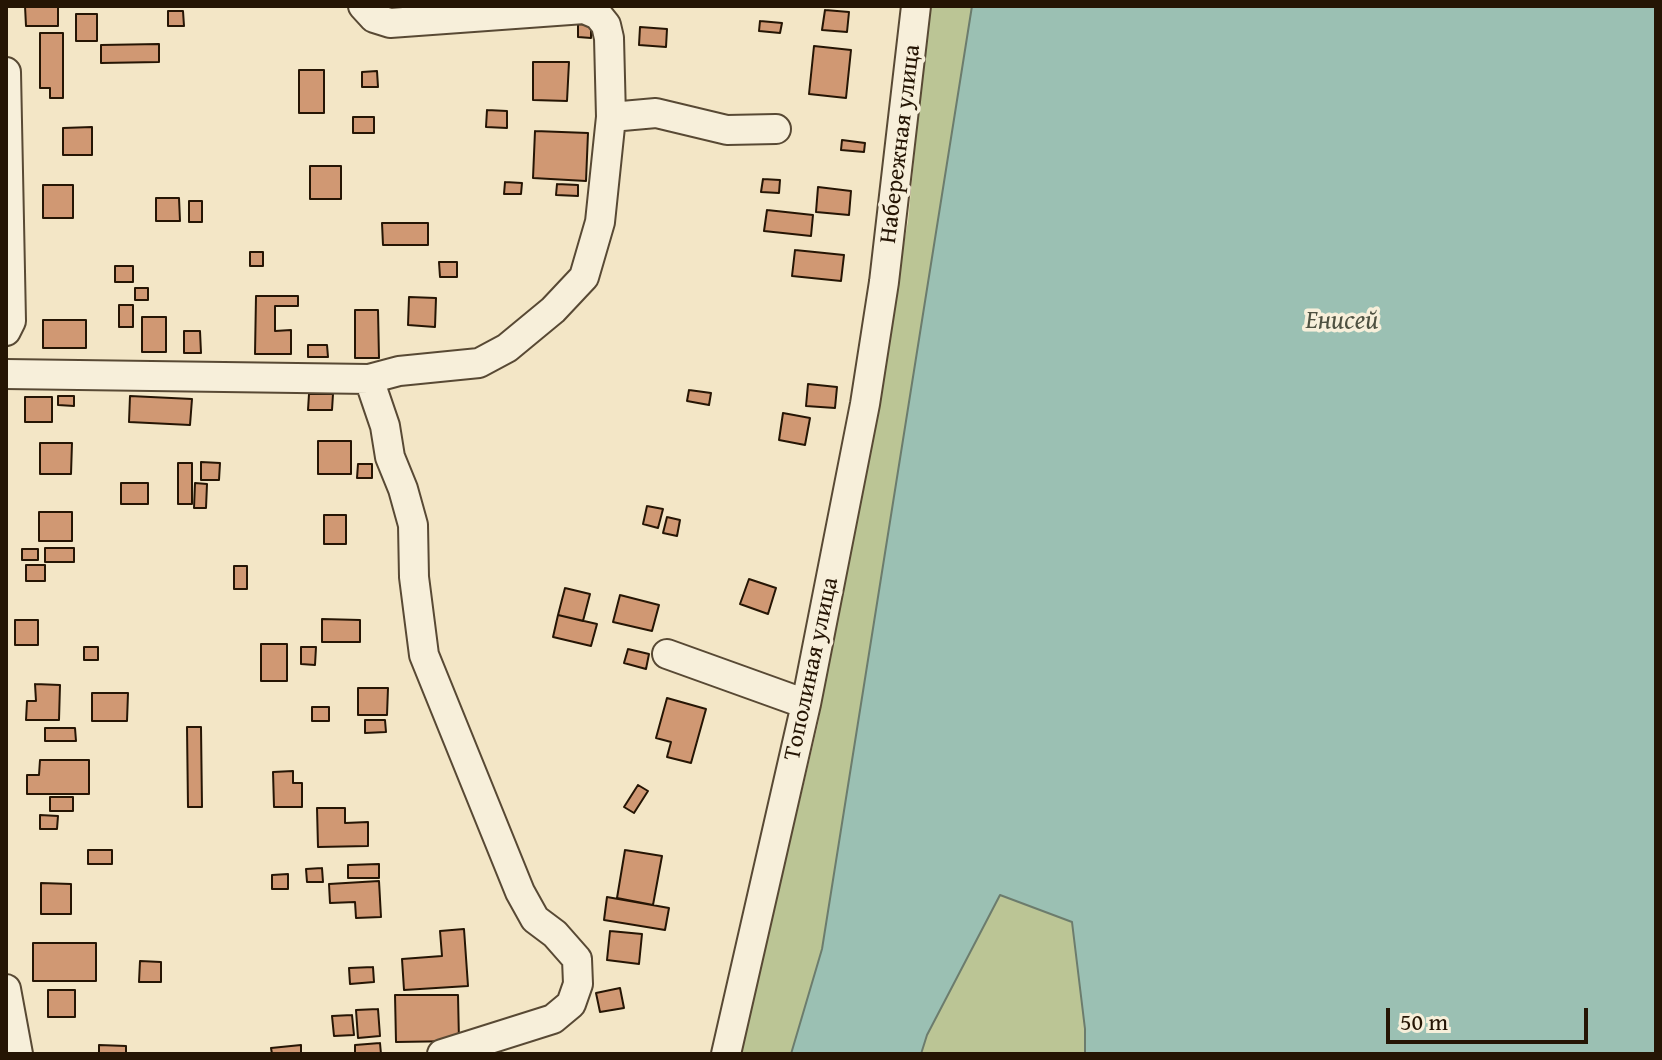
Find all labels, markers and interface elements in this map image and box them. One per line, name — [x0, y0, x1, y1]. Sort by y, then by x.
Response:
street label: Набережная улица — [875, 43, 927, 245]
water label: Енисей — [1306, 305, 1378, 337]
street label: Тополиная улица — [779, 575, 845, 763]
scale bar — [1390, 992, 1592, 1042]
text: 50 m — [1400, 1004, 1448, 1039]

